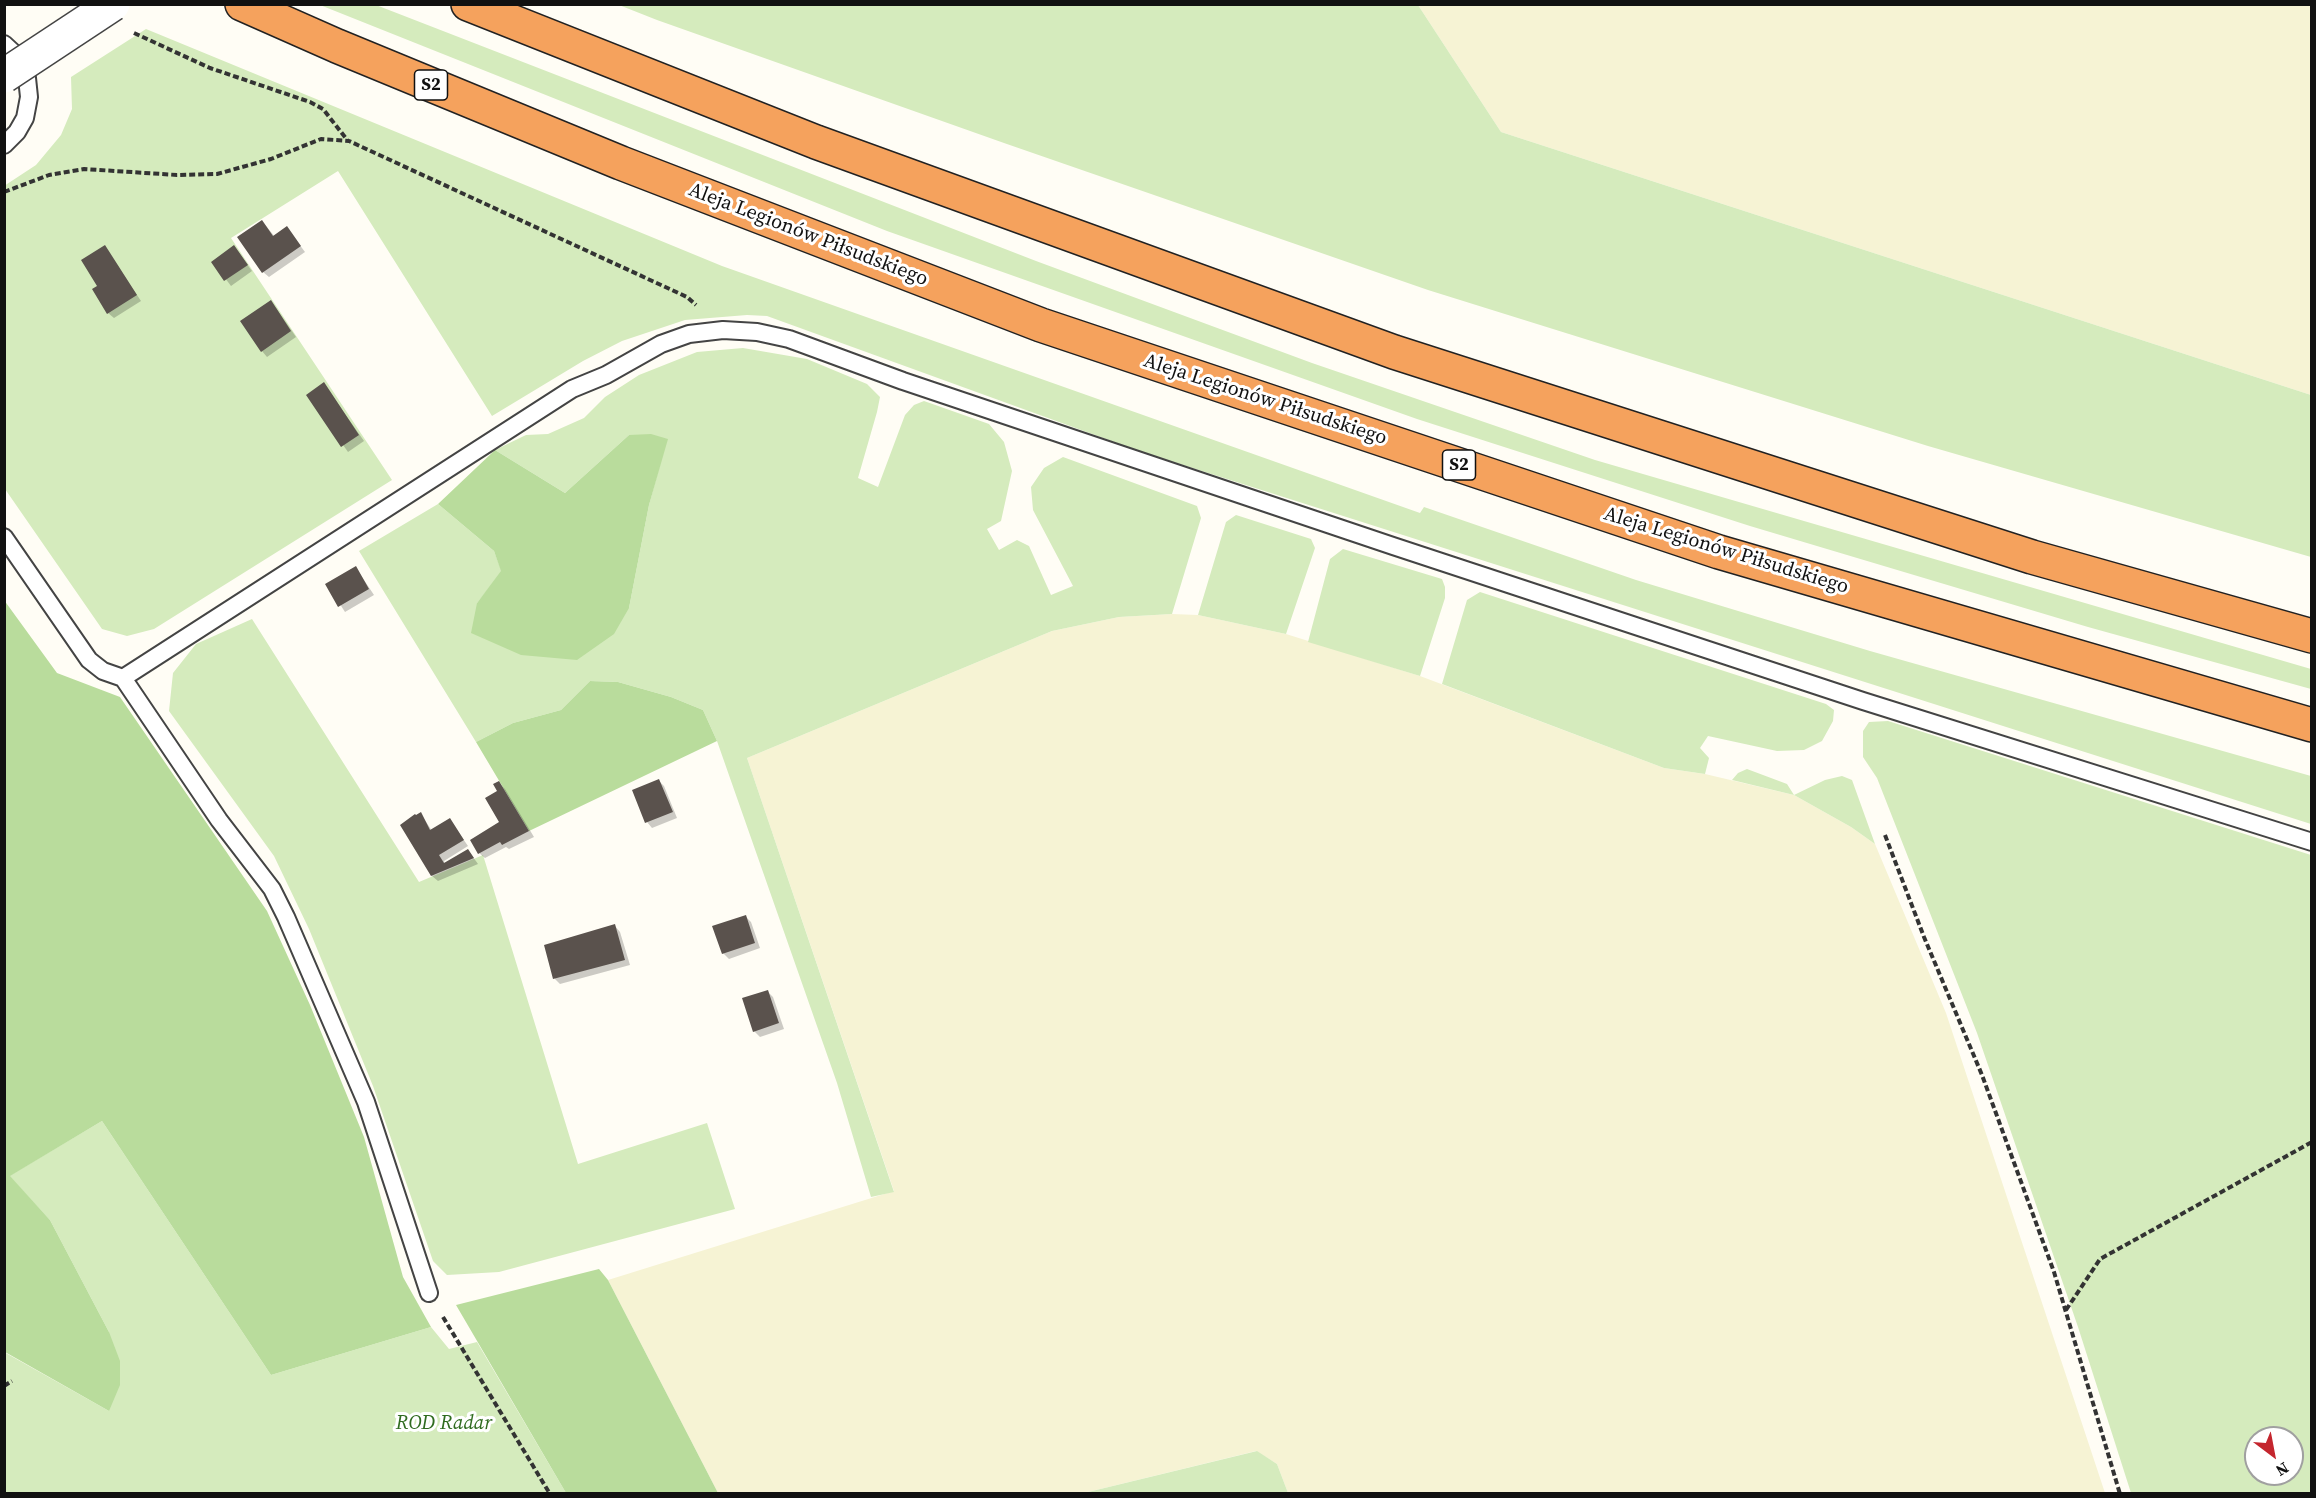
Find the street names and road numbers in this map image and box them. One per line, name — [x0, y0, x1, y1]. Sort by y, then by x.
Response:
road number: S2 — [414, 70, 448, 100]
street label: Aleja Legionów Piłsudskiego — [685, 178, 931, 292]
street label: Aleja Legionów Piłsudskiego — [1140, 349, 1390, 451]
road number: S2 — [1442, 450, 1476, 480]
street label: Aleja Legionów Piłsudskiego — [1601, 502, 1851, 600]

